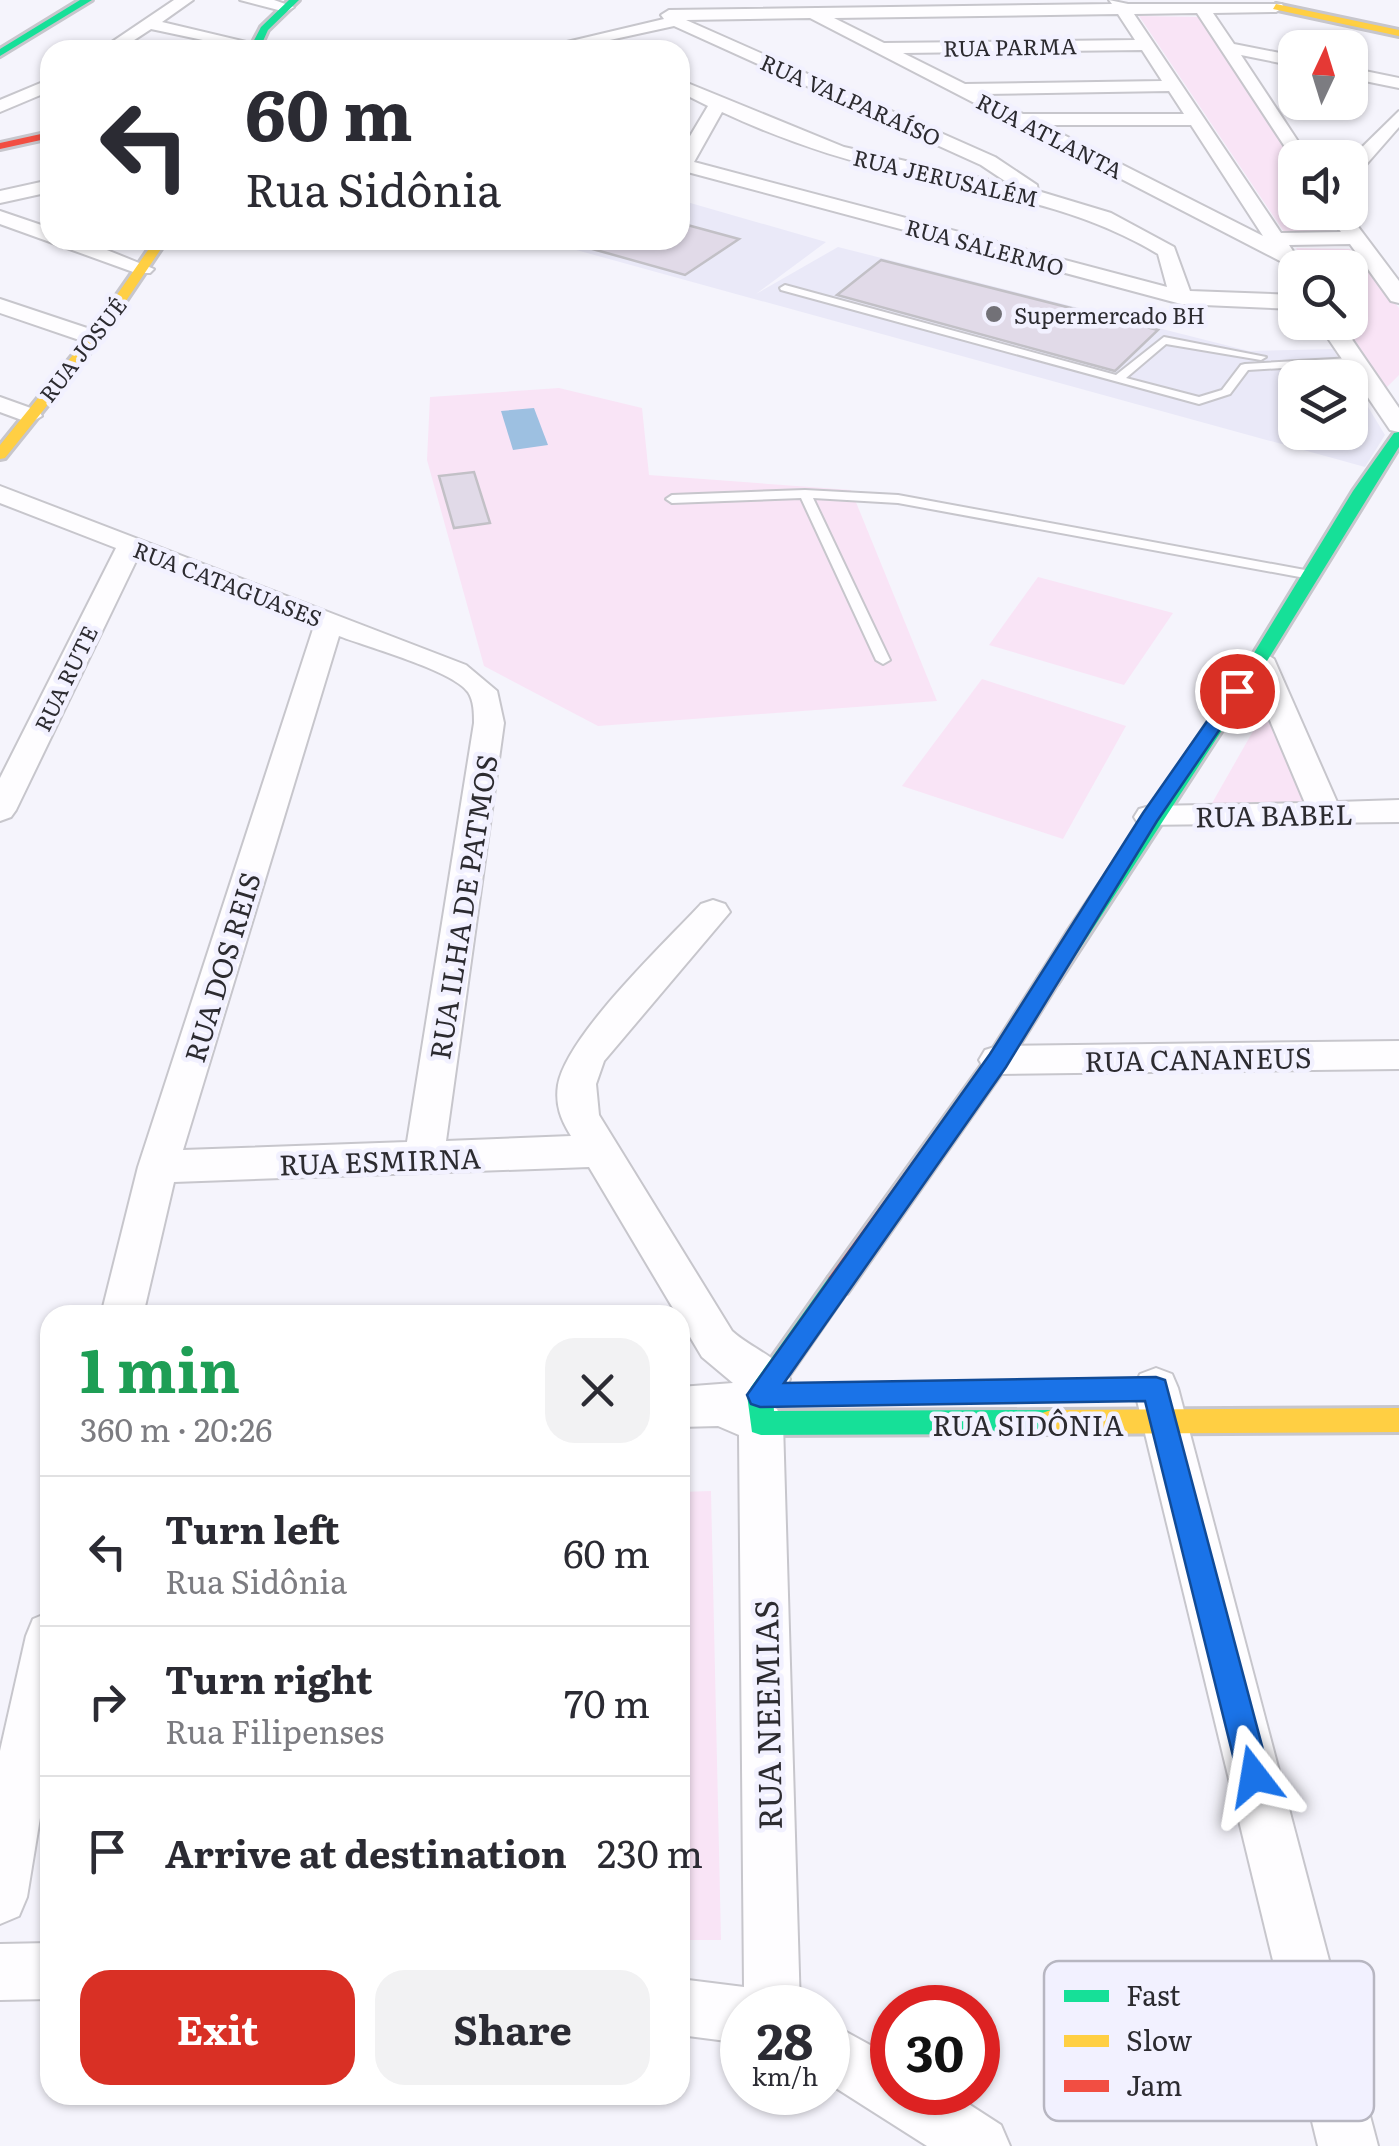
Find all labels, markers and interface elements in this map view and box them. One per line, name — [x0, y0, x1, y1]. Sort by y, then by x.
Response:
street label: RUA PARMA — [943, 28, 1077, 64]
north arrow — [1278, 30, 1368, 120]
map controls — [1278, 30, 1368, 450]
street label: RUA VALPARAÍSO — [756, 44, 946, 154]
text: 60 m — [245, 59, 413, 163]
icon: left — [80, 80, 210, 210]
street label: RUA ATLANTA — [971, 84, 1129, 186]
street label: RUA JERUSALÉM — [850, 140, 1042, 214]
button: sound — [1278, 140, 1368, 230]
text: Rua Sidônia — [245, 154, 501, 221]
street label: RUA SALERMO — [902, 209, 1068, 283]
button: search — [1278, 250, 1368, 340]
street label: RUA JOSUÉ — [30, 289, 134, 409]
place label: Supermercado BH — [1014, 298, 1205, 331]
marker: Supermercado BH — [983, 303, 1005, 325]
button: layers — [1278, 360, 1368, 450]
street label: RUA CATAGUASES — [129, 532, 327, 634]
street label: RUA RUTE — [25, 620, 105, 736]
pin — [1195, 649, 1280, 734]
icon: arrive — [1210, 664, 1265, 719]
street label: RUA ILHA DE PATMOS — [417, 752, 507, 1062]
street label: RUA BABEL — [1195, 792, 1353, 836]
street label: RUA DOS REIS — [172, 867, 270, 1067]
street label: RUA CANANEUS — [1084, 1035, 1312, 1081]
street label: RUA ESMIRNA — [278, 1135, 482, 1185]
text: 1 min — [80, 1322, 240, 1411]
button: close — [545, 1338, 650, 1443]
street label: RUA SIDÔNIA — [932, 1403, 1124, 1445]
text: 360 m · 20:26 — [80, 1404, 272, 1452]
text: Turn left — [165, 1499, 340, 1556]
text: 60 m — [563, 1523, 650, 1580]
icon: left — [80, 1524, 135, 1579]
text: Rua Sidônia — [165, 1556, 347, 1604]
street label: RUA NEEMIAS — [740, 1600, 792, 1830]
text: Turn right — [165, 1649, 372, 1706]
text: 70 m — [564, 1673, 650, 1730]
icon: right — [80, 1674, 135, 1729]
text: Rua Filipenses — [165, 1706, 384, 1754]
position arrow — [1202, 1724, 1306, 1828]
text: Arrive at destination — [165, 1823, 567, 1880]
text: 230 m — [597, 1823, 703, 1880]
icon: arrive — [80, 1824, 135, 1879]
legend — [1044, 1961, 1374, 2121]
button: Exit — [80, 1970, 355, 2085]
button: Share — [375, 1970, 650, 2085]
text: Fast — [1126, 1973, 1181, 2015]
speed limit sign: 30 — [870, 1985, 1000, 2115]
text: 28 — [757, 2001, 813, 2075]
text: Slow — [1126, 2018, 1192, 2060]
text: km/h — [752, 2057, 818, 2094]
text: Jam — [1126, 2063, 1182, 2105]

